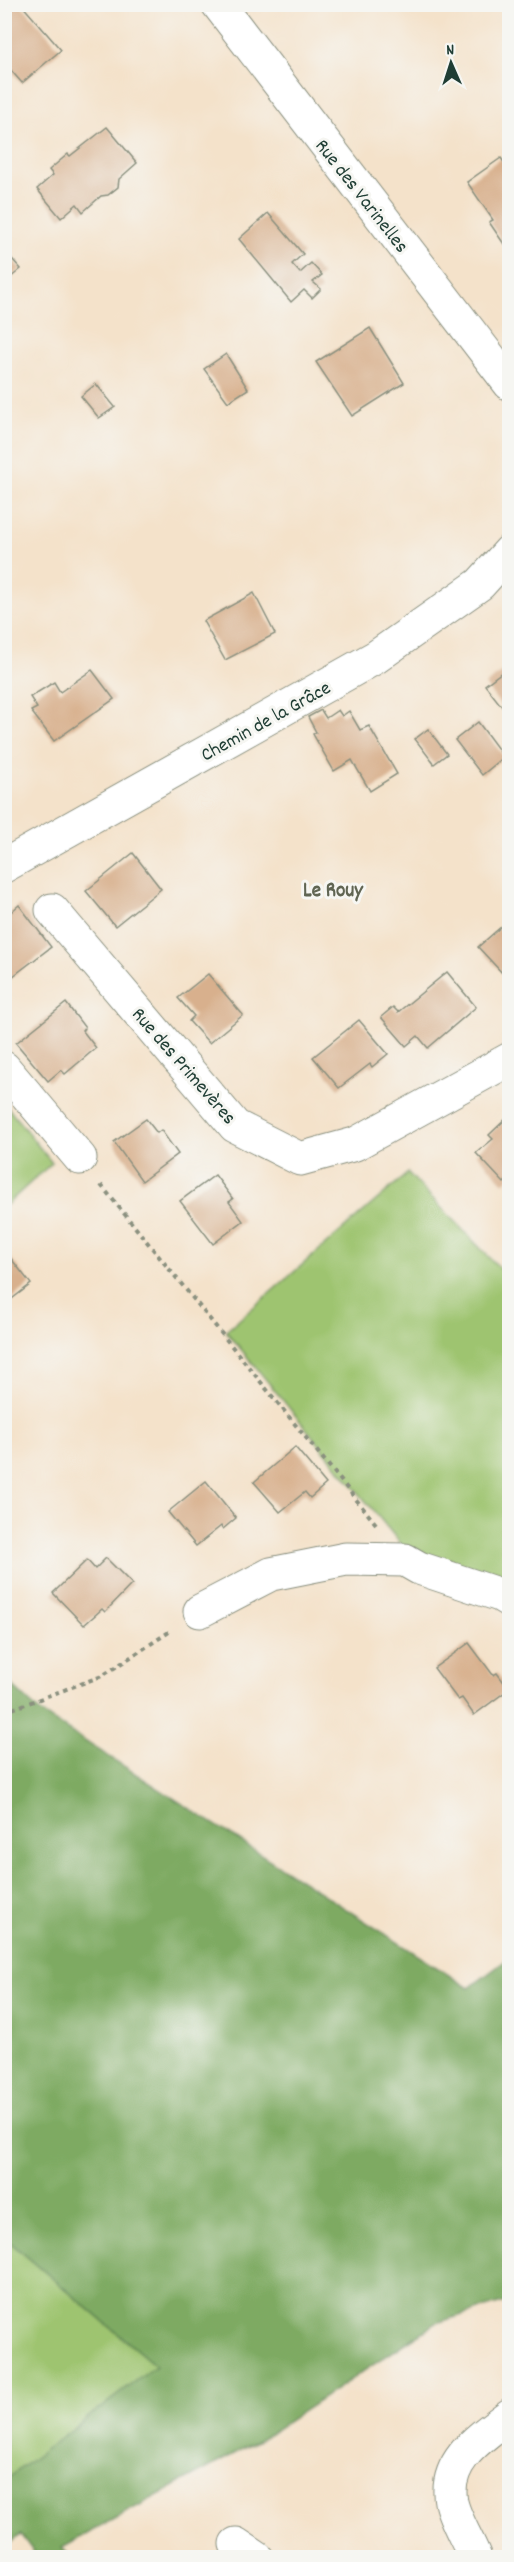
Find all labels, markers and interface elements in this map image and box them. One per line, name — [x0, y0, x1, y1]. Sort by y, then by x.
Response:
north arrow — [421, 33, 481, 93]
text: N — [446, 39, 455, 62]
street label: Rue des Varinelles — [307, 134, 414, 260]
street label: Chemin de la Grâce — [196, 675, 337, 770]
district label: Le Rouy — [303, 877, 364, 907]
street label: Rue des Primevères — [124, 1002, 242, 1132]

